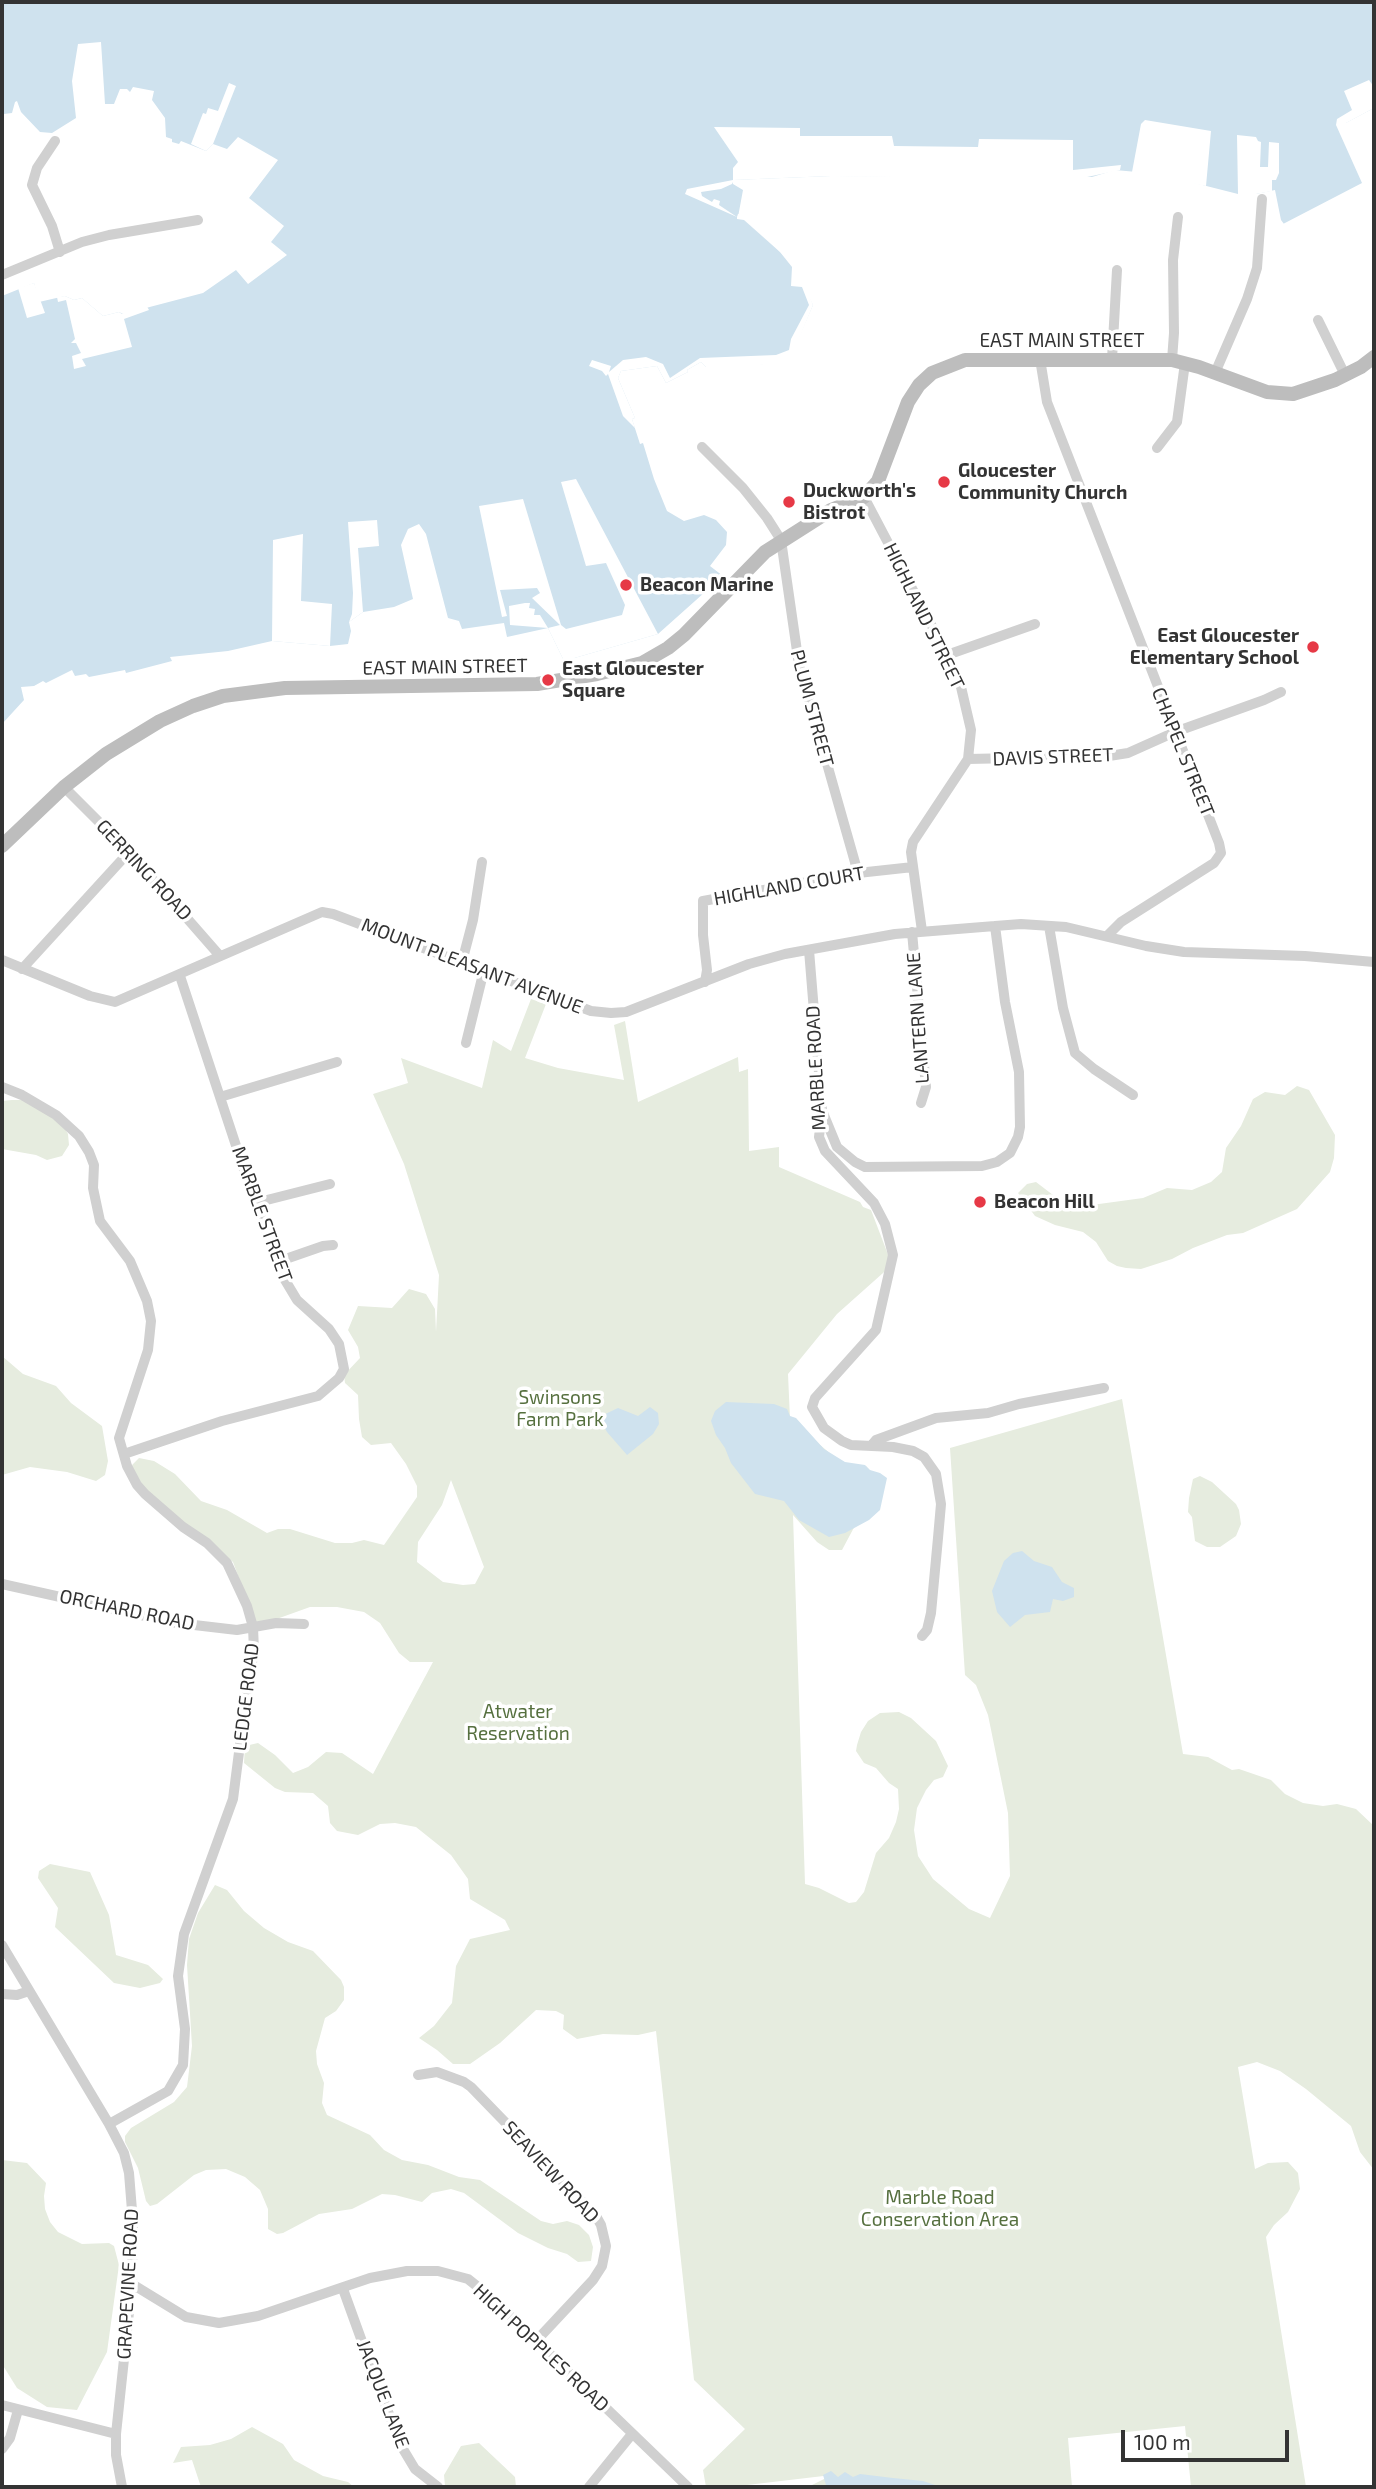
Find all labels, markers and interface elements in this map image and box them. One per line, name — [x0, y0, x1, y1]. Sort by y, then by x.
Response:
street label: EAST MAIN STREET — [979, 330, 1145, 352]
place label: Gloucester Community Church — [958, 460, 1127, 504]
marker: Gloucester Community Church — [936, 474, 952, 490]
place label: Duckworth's Bistrot — [803, 480, 916, 524]
marker: Duckworth's Bistrot — [781, 494, 797, 510]
street label: HIGHLAND STREET — [879, 539, 969, 693]
place label: Beacon Marine — [640, 574, 774, 596]
marker: Beacon Marine — [618, 577, 634, 593]
place label: East Gloucester Elementary School — [1130, 625, 1299, 669]
marker: East Gloucester Elementary School — [1305, 639, 1321, 655]
street label: PLUM STREET — [785, 647, 839, 769]
street label: EAST MAIN STREET — [362, 654, 528, 680]
place label: East Gloucester Square — [562, 658, 704, 702]
marker: East Gloucester Square — [540, 672, 556, 688]
street label: CHAPEL STREET — [1147, 684, 1219, 820]
street label: DAVIS STREET — [992, 743, 1114, 771]
street label: GERRING ROAD — [92, 815, 196, 925]
street label: HIGHLAND COURT — [712, 862, 866, 910]
street label: MOUNT PLEASANT AVENUE — [358, 913, 586, 1019]
street label: LANTERN LANE — [902, 952, 934, 1084]
street label: MARBLE ROAD — [801, 1005, 831, 1131]
street label: MARBLE STREET — [227, 1143, 297, 1285]
place label: Beacon Hill — [994, 1191, 1095, 1213]
marker: Beacon Hill — [972, 1194, 988, 1210]
park label: Swinsons Farm Park — [516, 1387, 604, 1431]
street label: ORCHARD ROAD — [58, 1585, 196, 1635]
street label: LEDGE ROAD — [228, 1642, 264, 1752]
park label: Atwater Reservation — [466, 1701, 570, 1745]
street label: SEAVIEW ROAD — [498, 2116, 604, 2228]
park label: Marble Road Conservation Area — [861, 2187, 1019, 2231]
street label: GRAPEVINE ROAD — [113, 2208, 143, 2360]
street label: HIGH POPPLES ROAD — [469, 2279, 613, 2417]
street label: JACQUE LANE — [352, 2336, 414, 2452]
scale bar — [1124, 2416, 1292, 2460]
text: 100 m — [1134, 2429, 1191, 2454]

